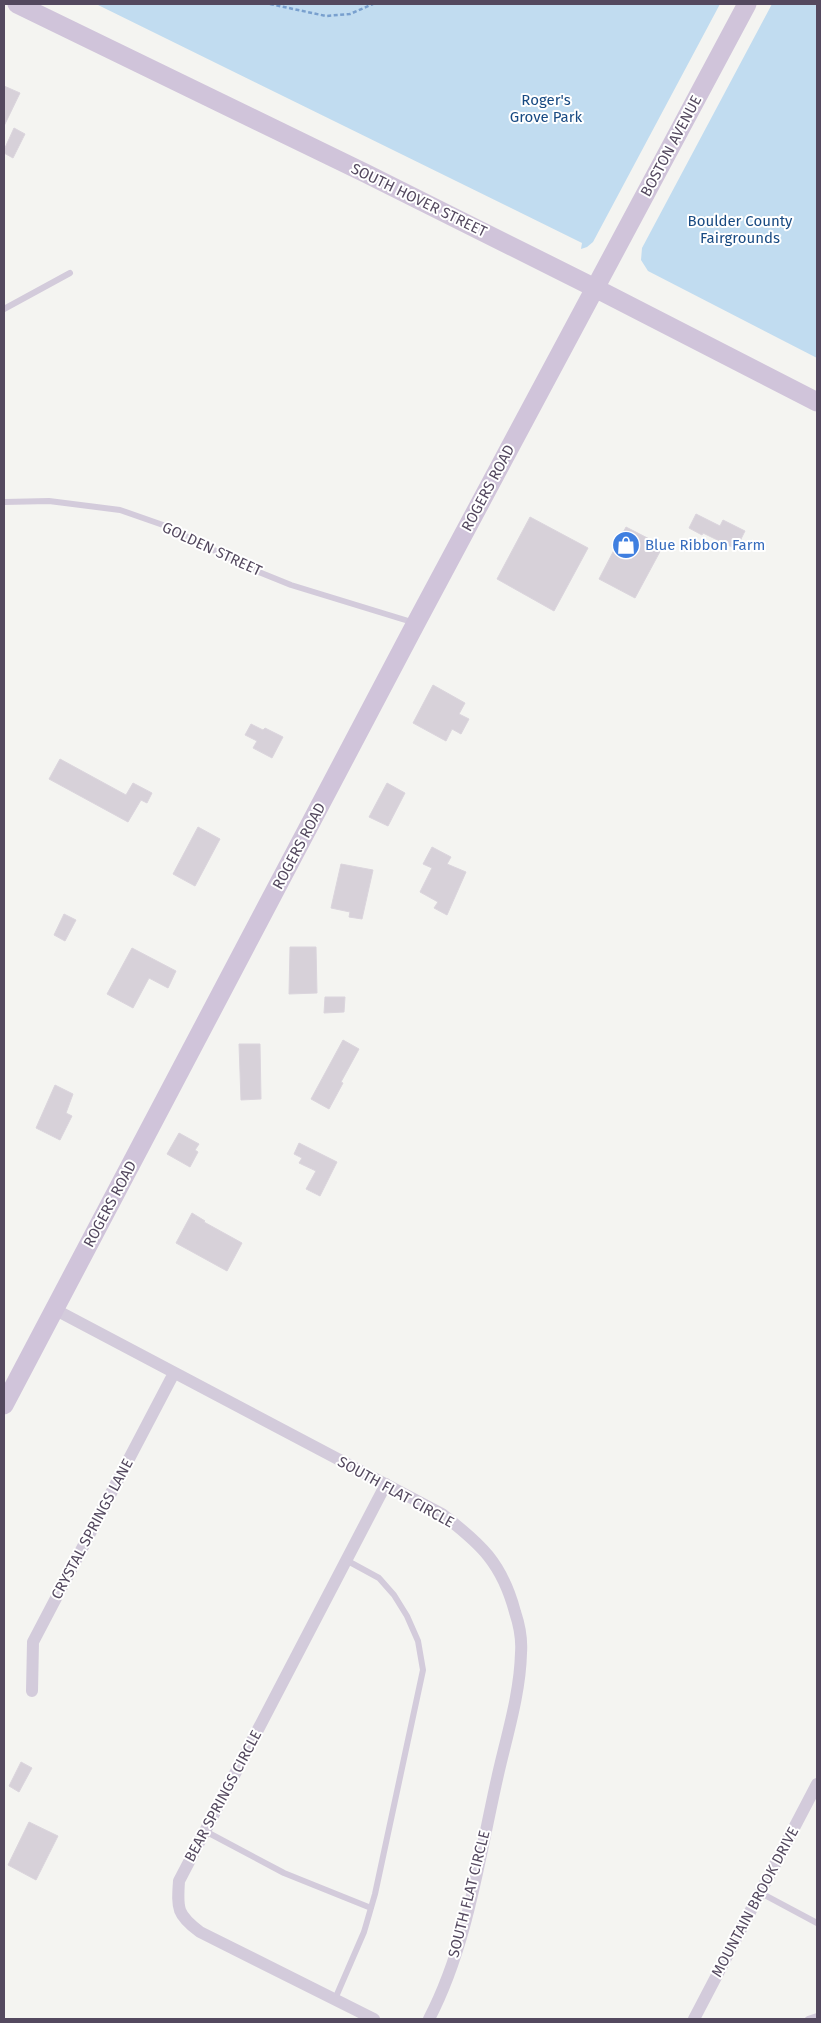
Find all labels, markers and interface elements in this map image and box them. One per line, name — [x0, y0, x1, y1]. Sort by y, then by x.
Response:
park label: Roger's Grove Park — [510, 91, 583, 126]
street label: BOSTON AVENUE — [637, 92, 705, 200]
street label: SOUTH HOVER STREET — [348, 159, 490, 241]
park label: Boulder County Fairgrounds — [688, 212, 793, 247]
street label: ROGERS ROAD — [458, 442, 518, 534]
street label: GOLDEN STREET — [159, 518, 265, 580]
shop icon: Blue Ribbon Farm — [611, 530, 641, 560]
place label: Blue Ribbon Farm — [645, 536, 765, 554]
street label: ROGERS ROAD — [269, 800, 329, 892]
street label: ROGERS ROAD — [80, 1158, 140, 1250]
street label: SOUTH FLAT CIRCLE — [335, 1452, 457, 1532]
street label: CRYSTAL SPRINGS LANE — [47, 1456, 137, 1602]
street label: BEAR SPRINGS CIRCLE — [181, 1727, 265, 1865]
street label: MOUNTAIN BROOK DRIVE — [708, 1824, 802, 1980]
street label: SOUTH FLAT CIRCLE — [444, 1829, 494, 1959]

